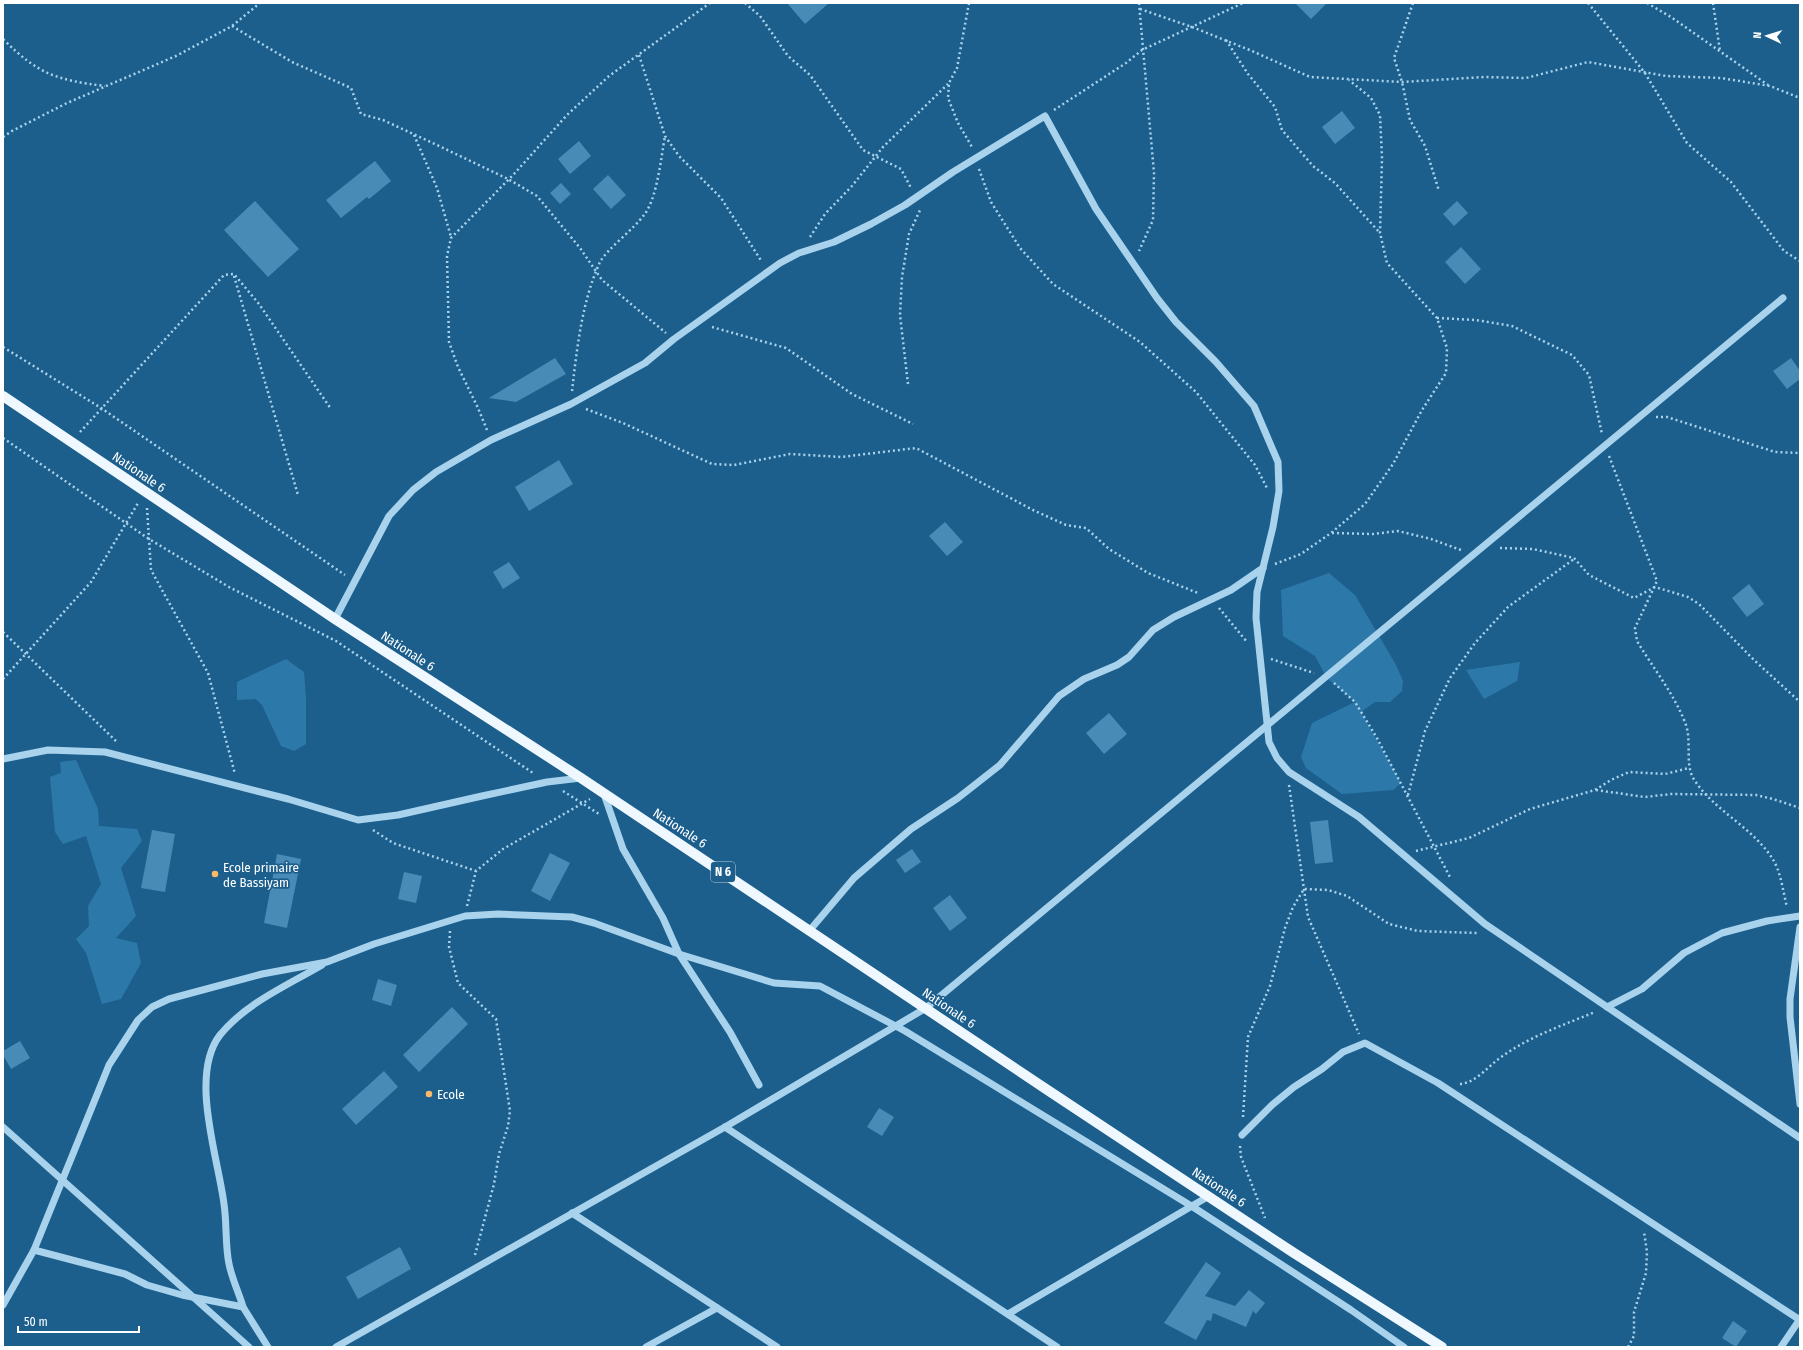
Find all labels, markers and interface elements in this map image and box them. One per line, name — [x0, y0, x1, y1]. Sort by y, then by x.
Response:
north arrow — [1747, 16, 1787, 56]
text: N — [1751, 32, 1764, 39]
street label: Nationale 6 — [110, 449, 168, 495]
street label: Nationale 6 — [378, 628, 438, 674]
street label: Nationale 6 — [650, 805, 710, 851]
place label: Ecole primaire de Bassiyam — [223, 860, 299, 890]
road number: N 6 — [711, 862, 735, 882]
marker: Ecole primaire de Bassiyam — [210, 869, 220, 879]
street label: Nationale 6 — [920, 985, 978, 1031]
place label: Ecole — [437, 1087, 465, 1102]
marker: Ecole — [424, 1089, 434, 1099]
street label: Nationale 6 — [1189, 1164, 1249, 1210]
scale bar — [18, 1308, 139, 1334]
text: 50 m — [24, 1315, 48, 1329]

